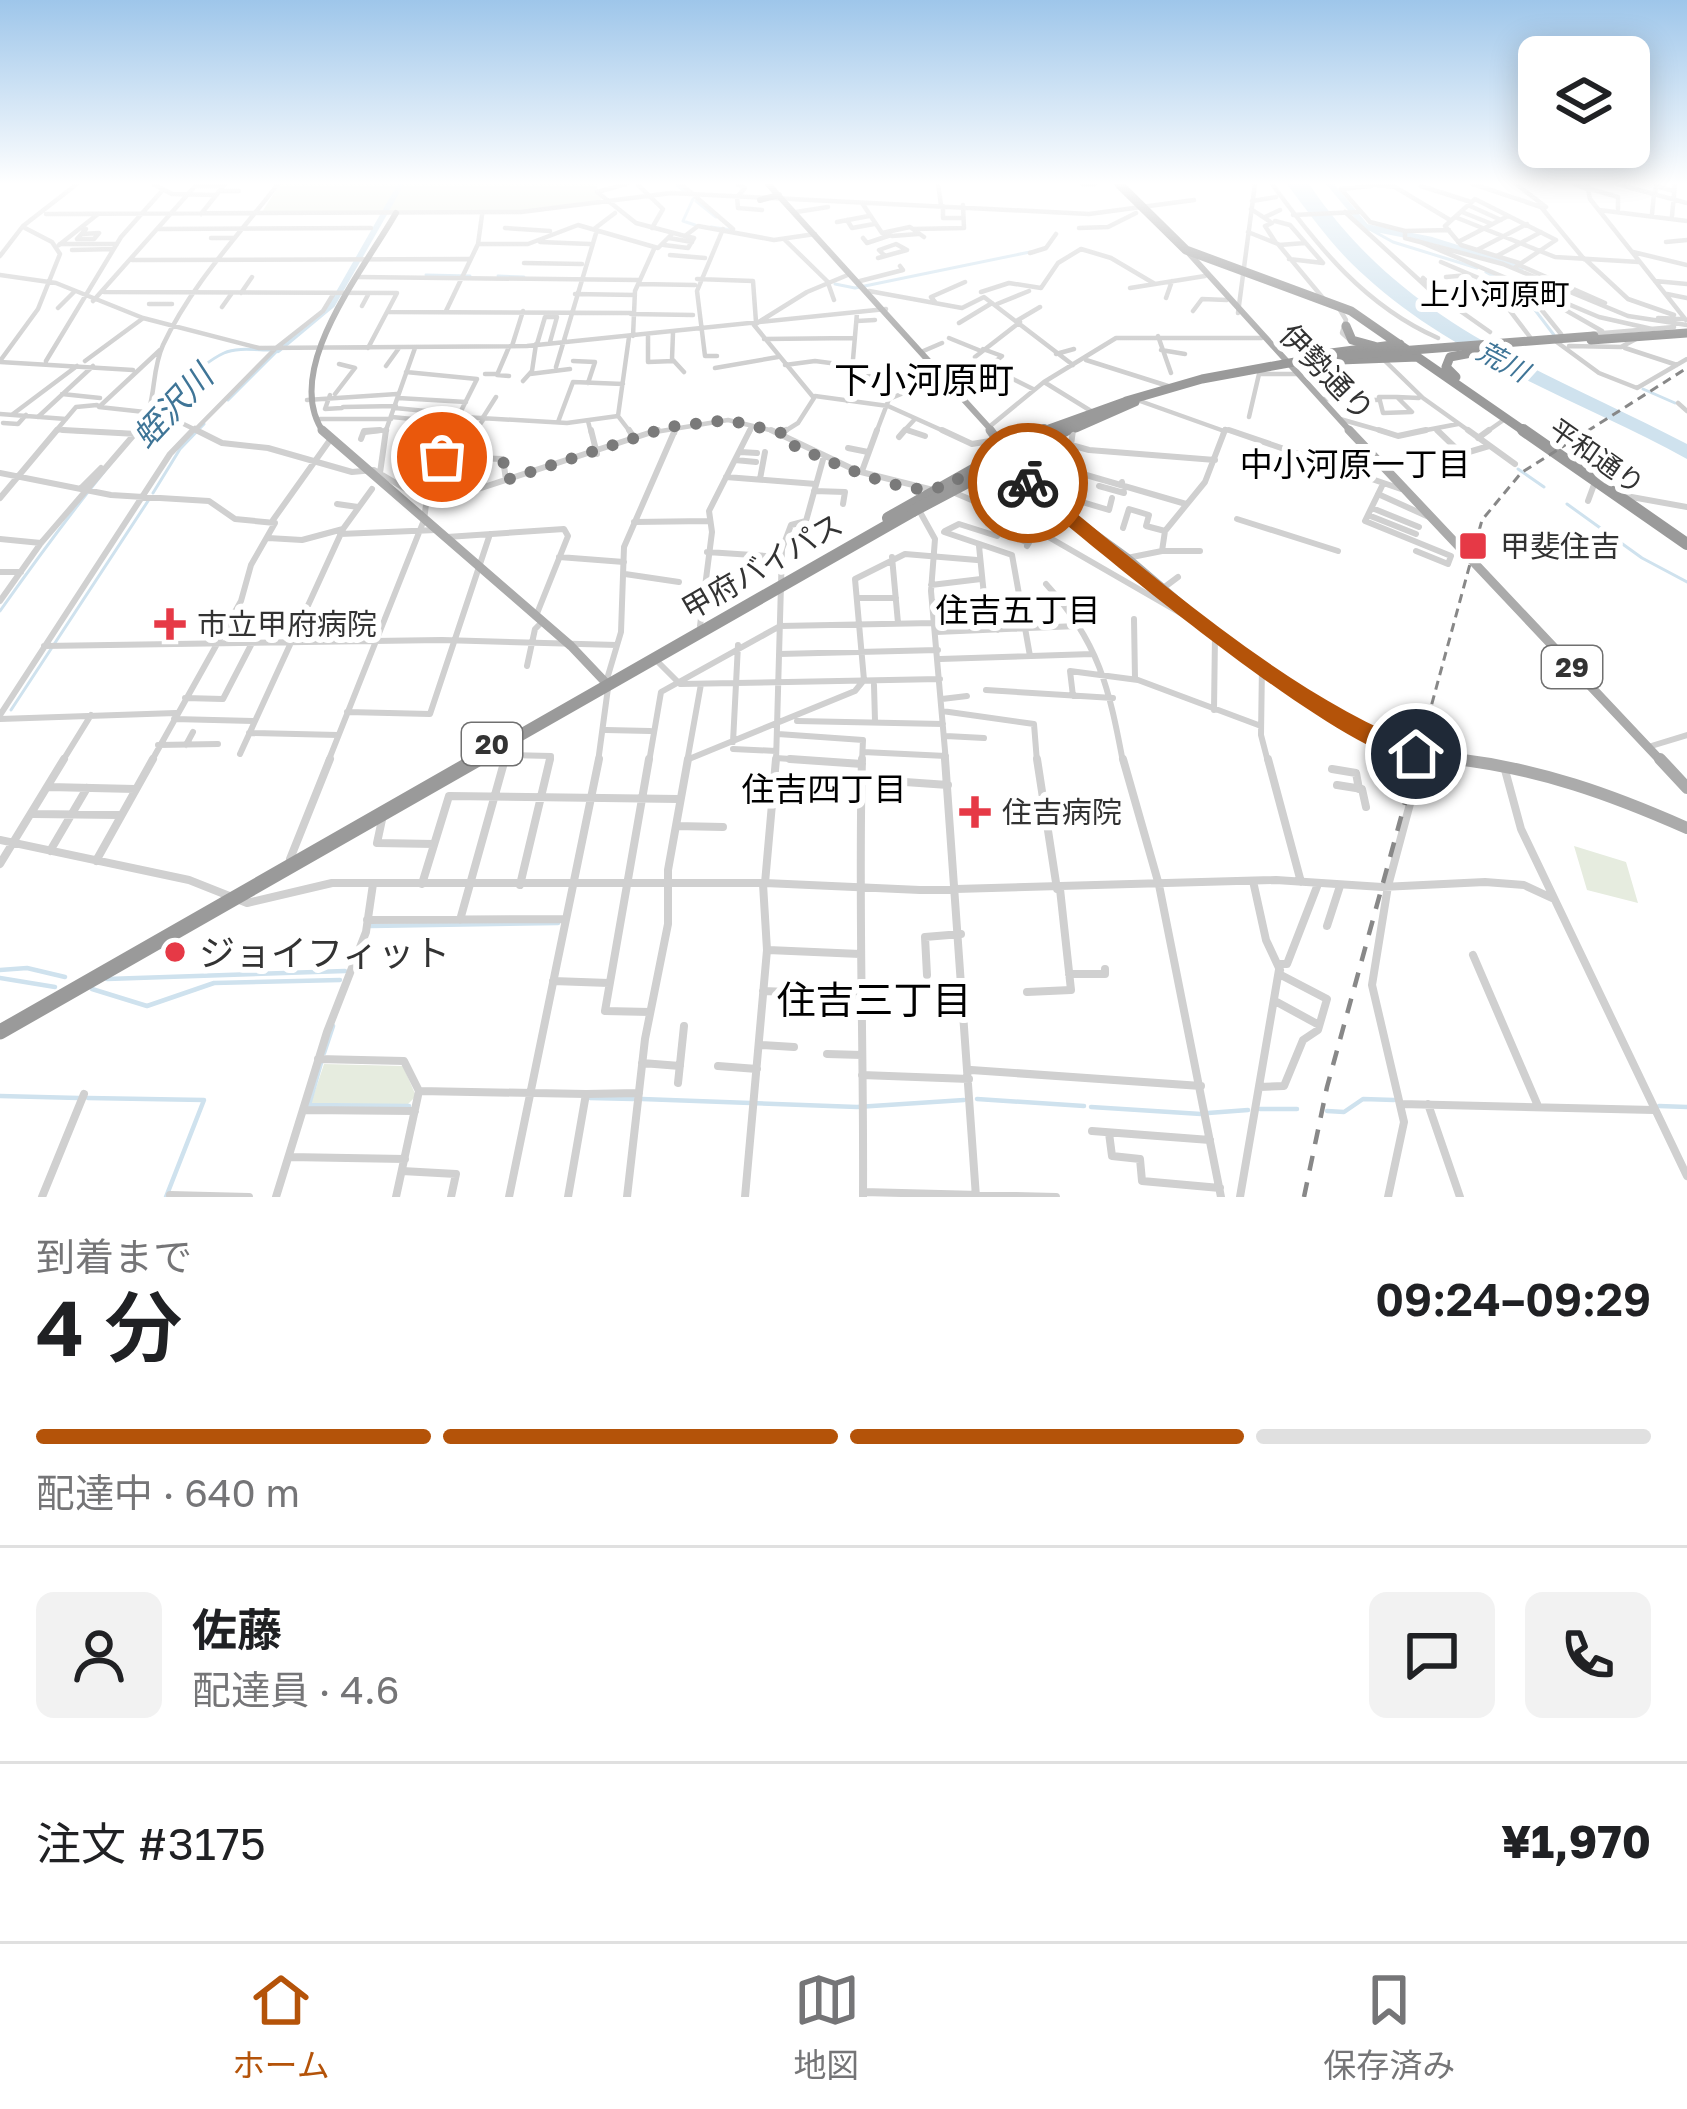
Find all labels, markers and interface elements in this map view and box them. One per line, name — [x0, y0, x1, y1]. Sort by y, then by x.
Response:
map controls — [1518, 36, 1650, 168]
button: layers — [1518, 36, 1650, 168]
district label: 上小河原町 — [1420, 276, 1570, 312]
street label: 伊勢通り — [1272, 316, 1382, 428]
water label: 荒川 — [1472, 334, 1537, 389]
water label: 蛭沢川 — [124, 354, 222, 456]
district label: 下小河原町 — [834, 358, 1014, 401]
pin — [391, 406, 493, 508]
street label: 平和通り — [1544, 412, 1650, 500]
courier — [968, 423, 1088, 543]
icon: bag — [409, 424, 475, 490]
district label: 中小河原一丁目 — [1240, 444, 1471, 483]
icon: bike — [995, 450, 1061, 516]
street label: 甲府バイパス — [675, 506, 849, 626]
place label: 甲斐住吉 — [1500, 528, 1620, 564]
marker: 甲斐住吉 — [1457, 530, 1489, 562]
district label: 住吉五丁目 — [936, 590, 1101, 629]
place label: 市立甲府病院 — [197, 606, 377, 642]
marker: 市立甲府病院 — [154, 608, 186, 640]
road number: 29 — [1542, 646, 1602, 688]
pin — [1365, 703, 1467, 805]
icon: home — [1383, 721, 1449, 787]
road number: 20 — [462, 723, 522, 765]
district label: 住吉四丁目 — [742, 769, 907, 808]
place label: 住吉病院 — [1002, 794, 1122, 830]
marker: 住吉病院 — [959, 796, 991, 828]
place label: ジョイフィット — [199, 931, 450, 974]
marker: ジョイフィット — [162, 939, 188, 965]
district label: 住吉三丁目 — [776, 976, 972, 1023]
text: 到着まで — [36, 1233, 192, 1280]
text: 09:24–09:29 — [1375, 1272, 1651, 1326]
text: 4 分 — [36, 1280, 182, 1373]
text: 配達中 · 640 m — [36, 1469, 300, 1516]
button: person — [36, 1592, 162, 1718]
button: chat — [1369, 1592, 1495, 1718]
button: phone — [1525, 1592, 1651, 1718]
text: 佐藤 — [192, 1602, 282, 1656]
text: 配達員 · 4.6 — [192, 1666, 399, 1713]
text: ¥1,970 — [1501, 1814, 1651, 1868]
text: 注文 #3175 — [36, 1816, 266, 1870]
tab: ホーム — [232, 1967, 330, 2087]
tab: 地図 — [794, 1967, 860, 2087]
tab: 保存済み — [1323, 1967, 1455, 2087]

